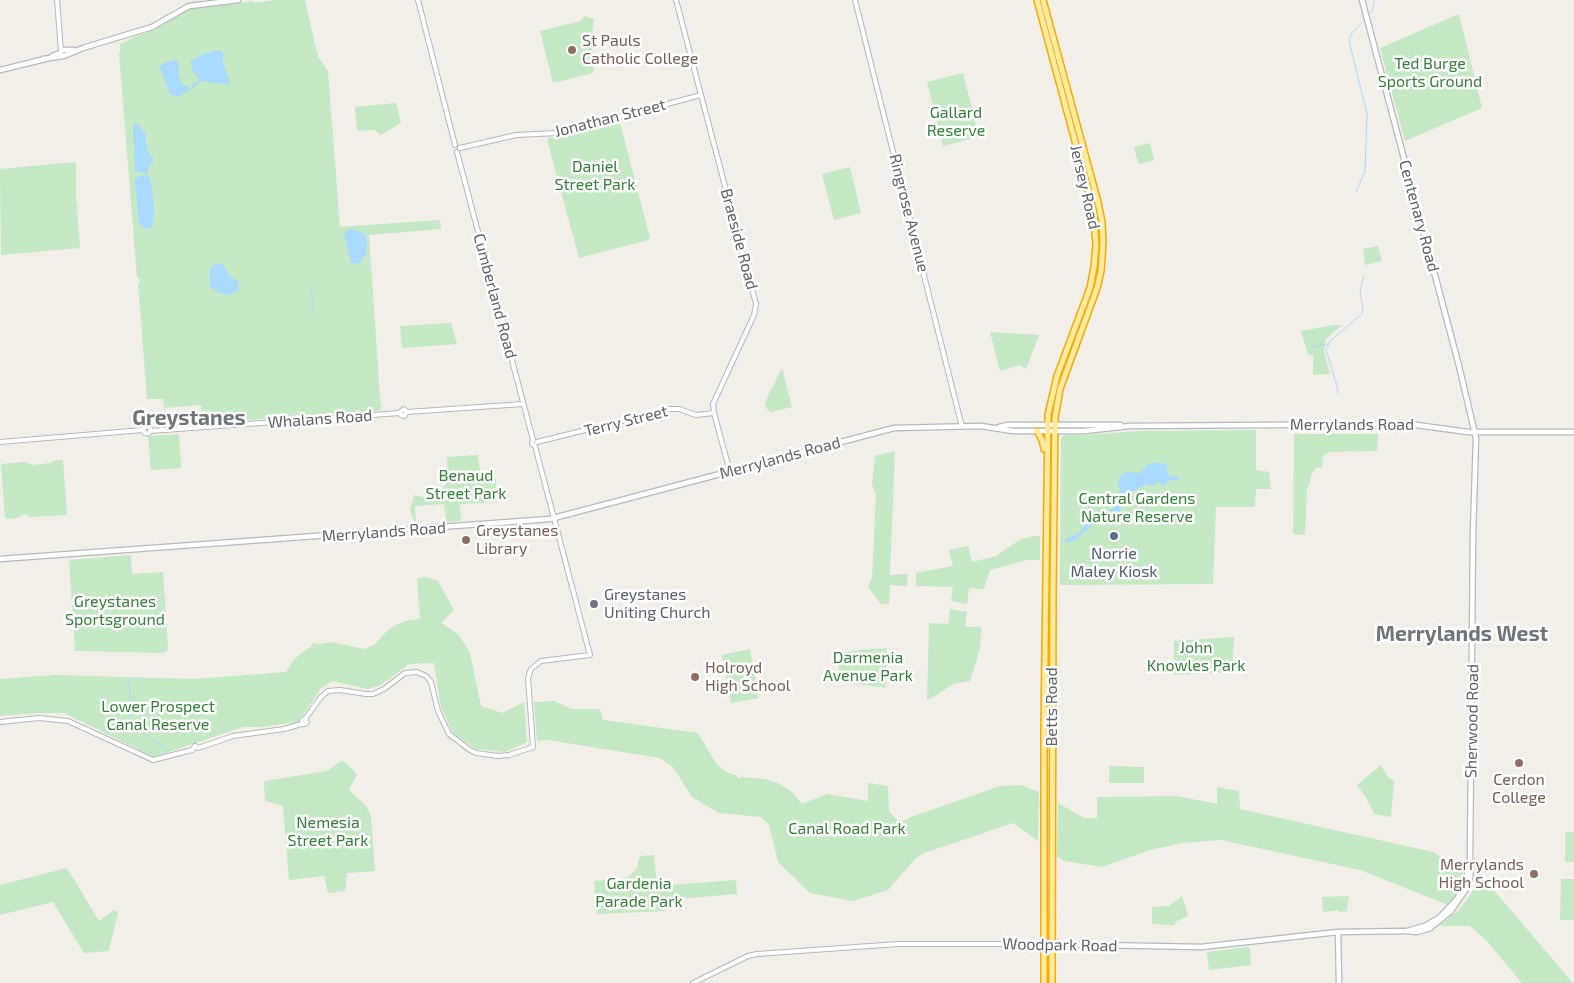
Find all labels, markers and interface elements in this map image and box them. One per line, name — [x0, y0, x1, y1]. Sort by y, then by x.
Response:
place label: St Pauls Catholic College — [582, 31, 698, 69]
marker: St Pauls Catholic College — [566, 44, 578, 56]
park label: Ted Burge Sports Ground — [1378, 54, 1482, 92]
street label: Jonathan Street — [552, 95, 668, 141]
park label: Gallard Reserve — [927, 103, 985, 141]
street label: Jersey Road — [1066, 143, 1104, 231]
street label: Ringrose Avenue — [885, 152, 933, 274]
park label: Daniel Street Park — [555, 157, 635, 195]
street label: Centenary Road — [1395, 158, 1443, 274]
street label: Braeside Road — [716, 186, 762, 292]
street label: Cumberland Road — [469, 231, 521, 361]
street label: Terry Street — [582, 401, 670, 441]
district label: Greystanes — [132, 405, 246, 431]
street label: Whalans Road — [267, 406, 373, 432]
street label: Merrylands Road — [1290, 415, 1414, 435]
street label: Merrylands Road — [717, 433, 843, 483]
park label: Benaud Street Park — [426, 466, 506, 504]
park label: Central Gardens Nature Reserve — [1079, 489, 1195, 527]
street label: Merrylands Road — [321, 518, 447, 546]
place label: Greystanes Library — [476, 521, 558, 559]
marker: Norrie Maley Kiosk — [1108, 530, 1120, 542]
marker: Greystanes Library — [460, 534, 472, 546]
place label: Norrie Maley Kiosk — [1071, 544, 1157, 582]
place label: Greystanes Uniting Church — [604, 585, 711, 623]
park label: Greystanes Sportsground — [65, 592, 165, 630]
marker: Greystanes Uniting Church — [588, 598, 600, 610]
district label: Merrylands West — [1376, 621, 1548, 647]
park label: John Knowles Park — [1147, 638, 1245, 676]
park label: Darmenia Avenue Park — [823, 648, 913, 686]
place label: Holroyd High School — [705, 658, 790, 696]
street label: Sherwood Road — [1461, 664, 1483, 778]
street label: Betts Road — [1042, 667, 1062, 747]
marker: Holroyd High School — [689, 671, 701, 683]
park label: Lower Prospect Canal Reserve — [101, 697, 215, 735]
marker: Cerdon College — [1513, 757, 1525, 769]
place label: Cerdon College — [1492, 770, 1546, 808]
park label: Nemesia Street Park — [288, 813, 368, 851]
park label: Canal Road Park — [788, 819, 906, 839]
place label: Merrylands High School — [1439, 855, 1524, 893]
marker: Merrylands High School — [1528, 868, 1540, 880]
park label: Gardenia Parade Park — [595, 874, 683, 912]
street label: Woodpark Road — [1002, 934, 1118, 956]

